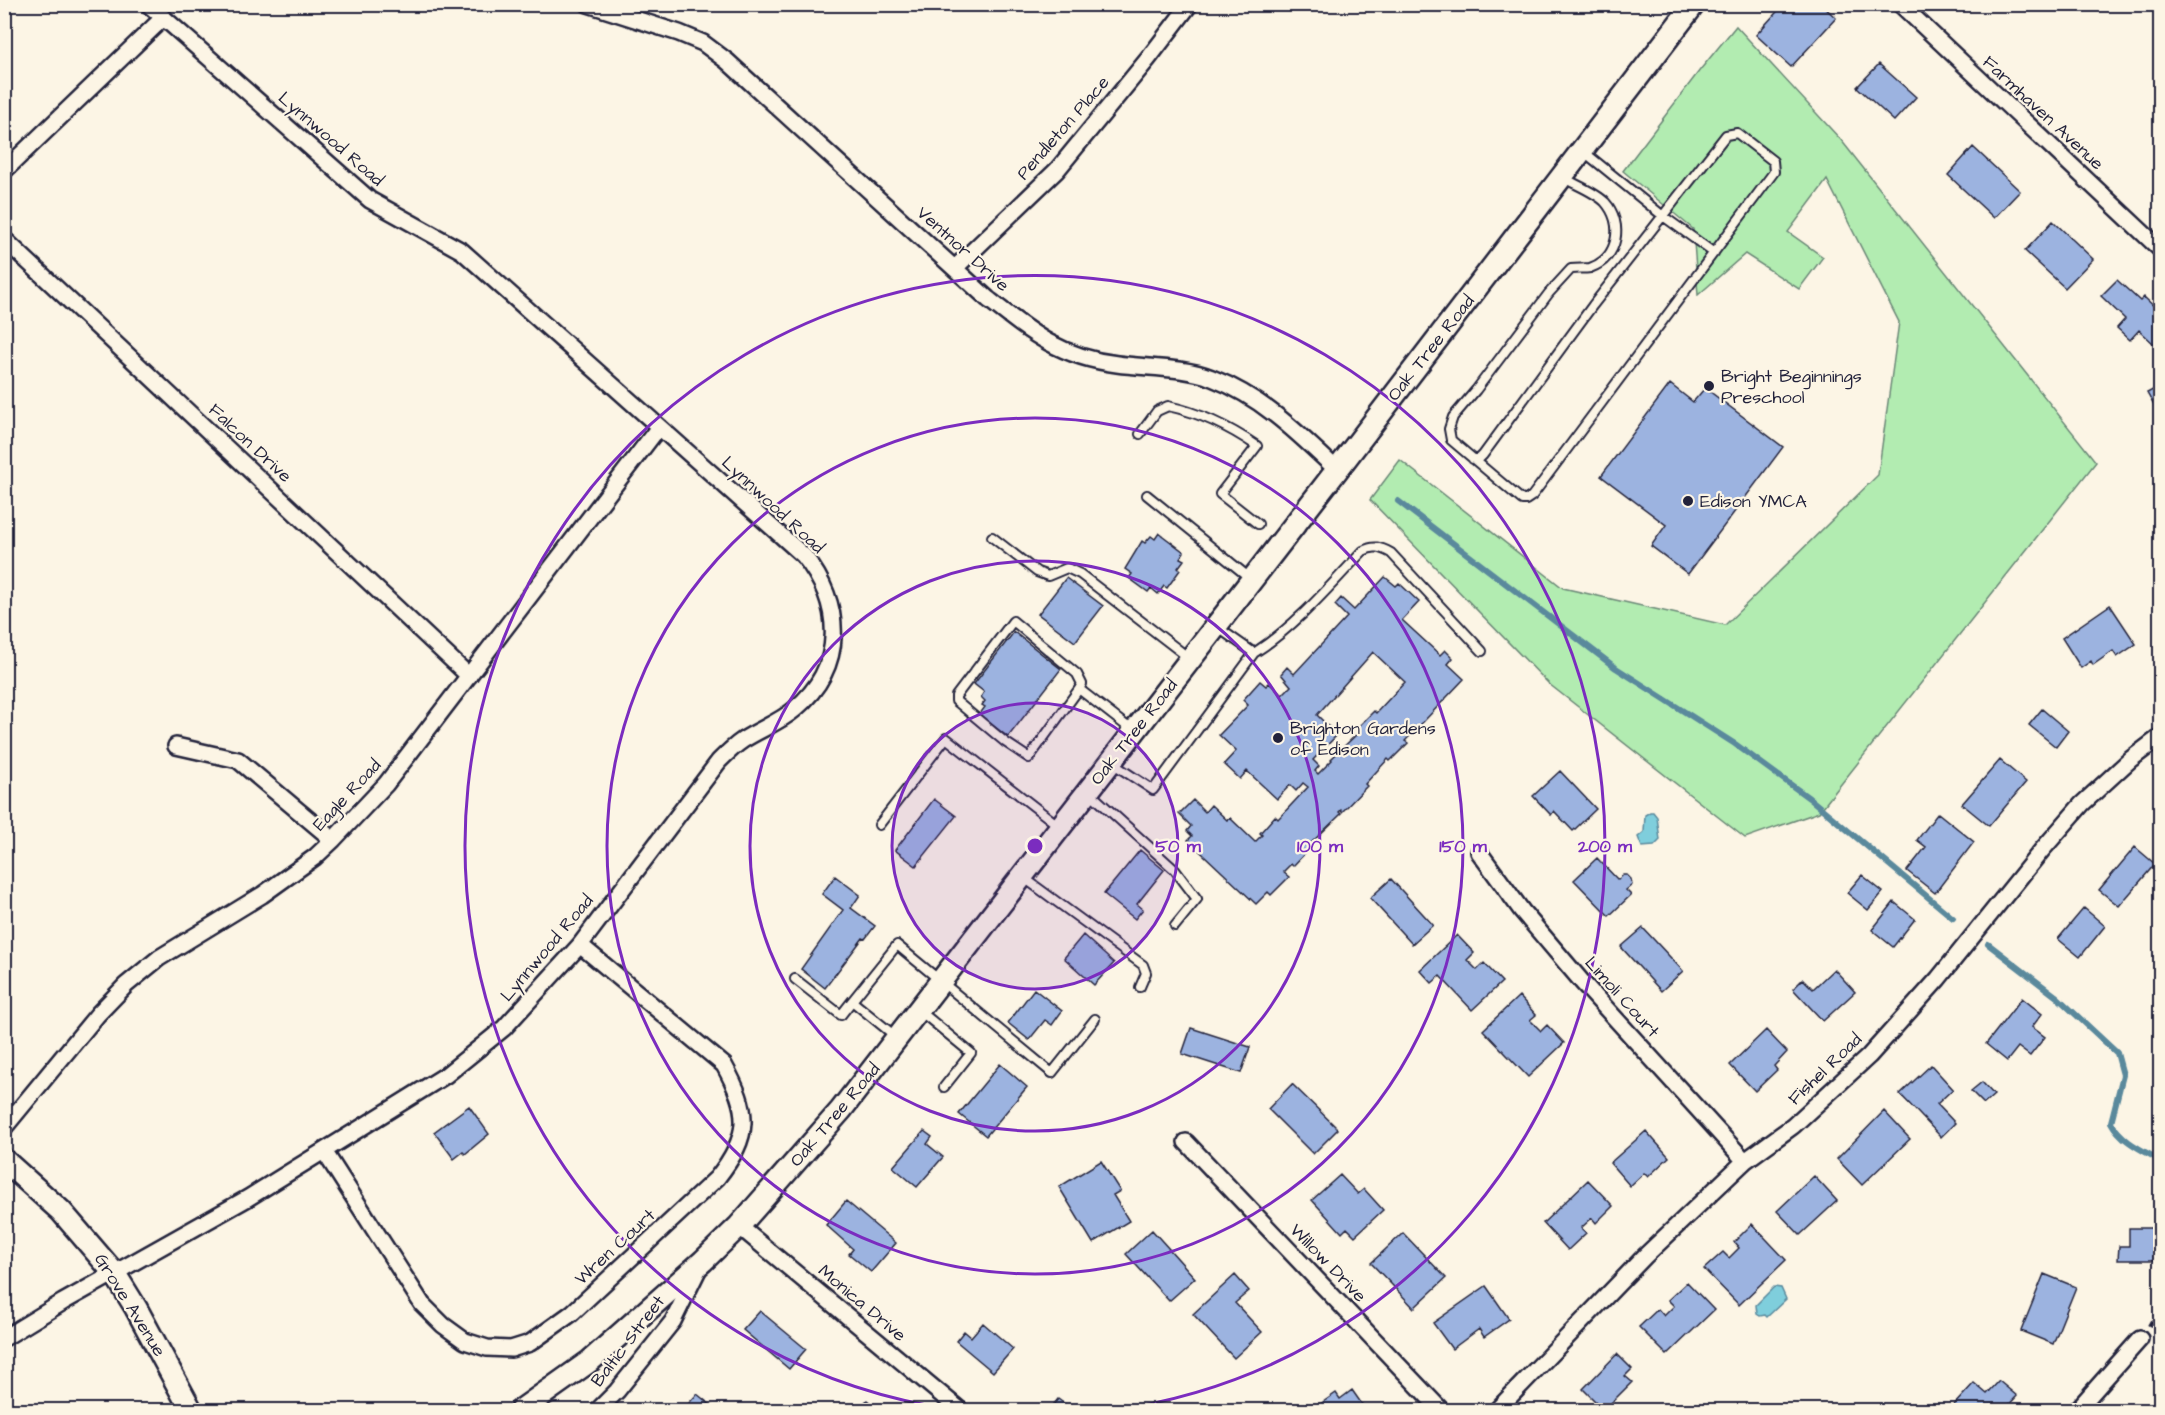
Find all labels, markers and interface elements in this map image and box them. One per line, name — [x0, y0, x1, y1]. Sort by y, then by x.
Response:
street label: Farmhaven Avenue — [1977, 50, 2109, 176]
street label: Pendleton Place — [1011, 70, 1115, 185]
street label: Lynnwood Road — [272, 86, 389, 193]
street label: Ventnor Drive — [911, 201, 1015, 298]
street label: Oak Tree Road — [1382, 290, 1480, 406]
place label: Bright Beginnings Preschool — [1721, 364, 1862, 410]
marker: Bright Beginnings Preschool — [1702, 379, 1716, 393]
street label: Falcon Drive — [203, 398, 297, 488]
street label: Lynnwood Road — [715, 451, 830, 560]
place label: Edison YMCA — [1700, 489, 1807, 514]
marker: Edison YMCA — [1681, 494, 1695, 508]
street label: Oak Tree Road — [1085, 674, 1183, 790]
place label: Brighton Gardens of Edison — [1290, 716, 1436, 762]
marker: Brighton Gardens of Edison — [1271, 731, 1285, 745]
street label: Eagle Road — [307, 753, 388, 837]
text: 50 m — [1155, 834, 1202, 859]
text: 100 m — [1297, 834, 1344, 859]
text: 150 m — [1439, 834, 1488, 859]
text: 200 m — [1577, 834, 1633, 859]
centre of rings — [1025, 836, 1045, 856]
street label: Lynnwood Road — [495, 889, 600, 1008]
street label: Limoli Court — [1579, 951, 1666, 1044]
street label: Fishel Road — [1782, 1027, 1868, 1111]
street label: Oak Tree Road — [784, 1058, 886, 1172]
street label: Wren Court — [569, 1203, 661, 1291]
street label: Willow Drive — [1284, 1218, 1372, 1308]
street label: Grove Avenue — [88, 1249, 172, 1362]
street label: Monica Drive — [813, 1259, 912, 1347]
street label: Baltic Street — [585, 1289, 671, 1392]

